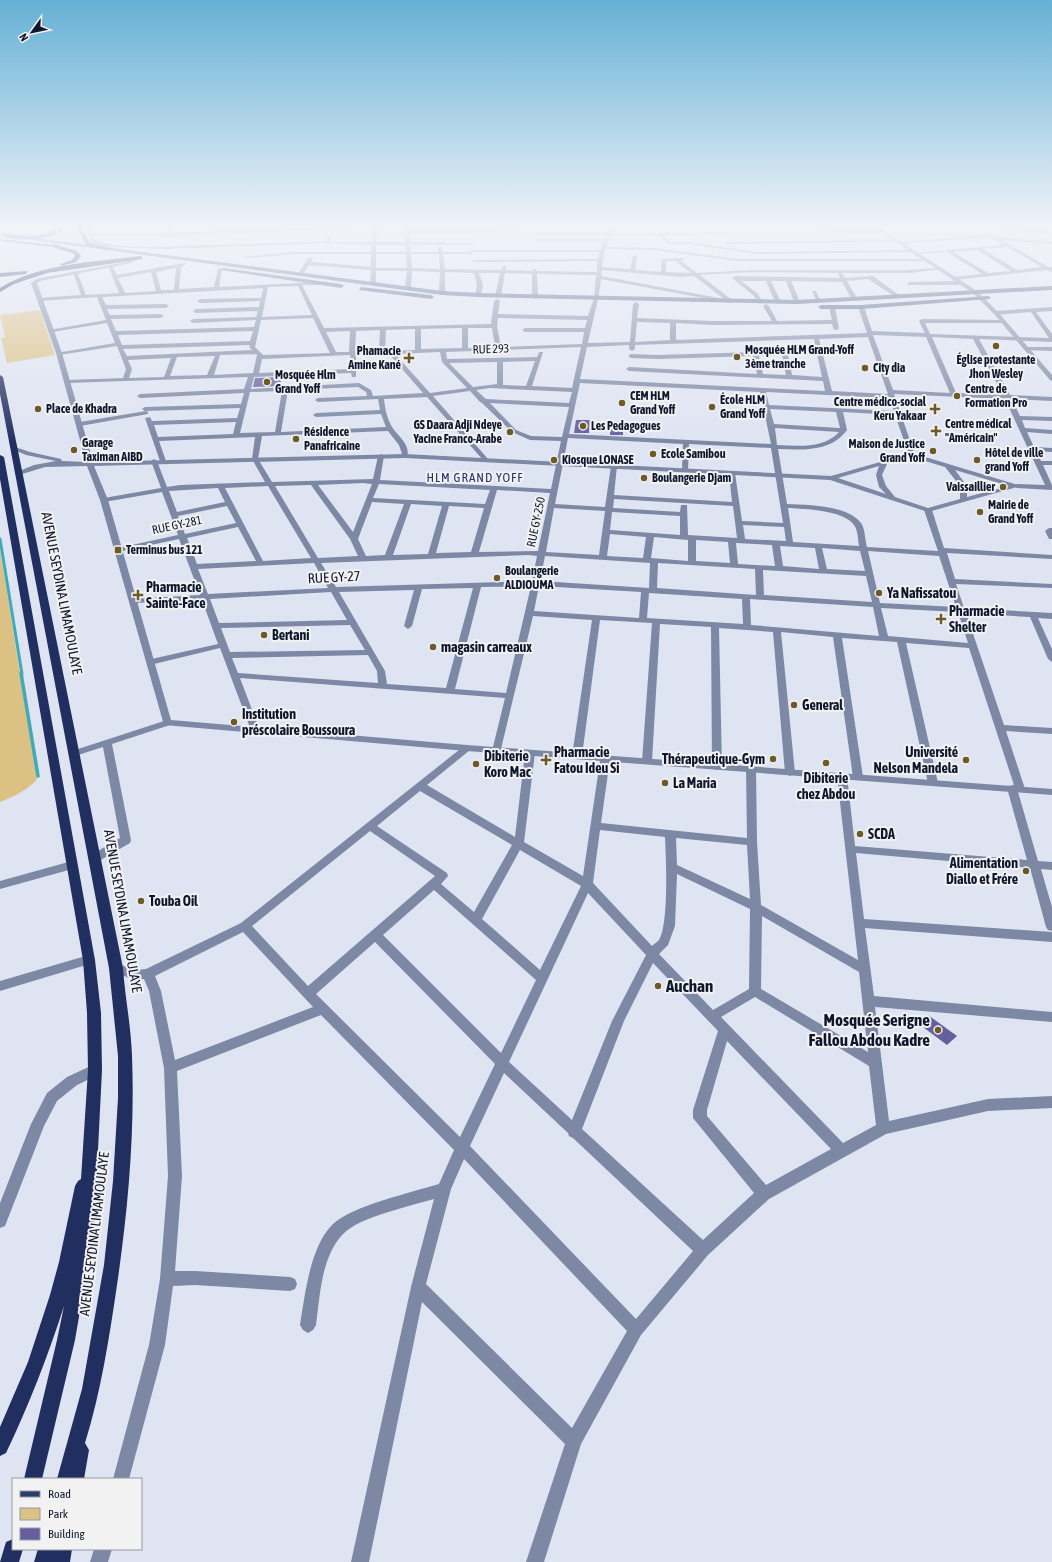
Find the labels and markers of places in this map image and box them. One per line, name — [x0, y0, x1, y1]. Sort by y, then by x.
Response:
marker: Église protestante Jhon Wesley — [991, 341, 1001, 351]
place label: Mosquée HLM Grand-Yoff 3ème tranche — [745, 343, 854, 371]
place label: Phamacie Amine Kané — [347, 344, 402, 372]
marker: Mosquée HLM Grand-Yoff 3ème tranche — [732, 352, 742, 362]
place label: Église protestante Jhon Wesley — [956, 352, 1036, 381]
marker: Phamacie Amine Kané — [404, 353, 414, 363]
place label: City dia — [873, 361, 906, 375]
marker: City dia — [860, 363, 870, 373]
place label: Mosquée Hlm Grand Yoff — [275, 368, 336, 396]
marker: Mosquée Hlm Grand Yoff — [262, 377, 272, 387]
place label: Centre de Formation Pro — [965, 382, 1028, 410]
place label: CEM HLM Grand Yoff — [630, 389, 676, 417]
marker: Centre de Formation Pro — [952, 391, 962, 401]
place label: École HLM Grand Yoff — [720, 392, 766, 421]
place label: Centre médico-social Keru Yakaar — [834, 395, 927, 423]
marker: CEM HLM Grand Yoff — [617, 398, 627, 408]
place label: Place de Khadra — [46, 402, 117, 416]
marker: École HLM Grand Yoff — [707, 402, 717, 412]
marker: Centre médico-social Keru Yakaar — [929, 403, 941, 415]
marker: Place de Khadra — [33, 404, 43, 414]
place label: Centre médical "Américain" — [945, 417, 1012, 445]
place label: GS Daara Adji Ndeye Yacine Franco-Arabe — [412, 418, 503, 446]
place label: Les Pedagogues — [591, 419, 661, 433]
marker: Les Pedagogues — [578, 421, 588, 431]
place label: Résidence Panafricaine — [304, 425, 361, 453]
marker: Centre médical "Américain" — [930, 425, 942, 437]
marker: GS Daara Adji Ndeye Yacine Franco-Arabe — [505, 427, 515, 437]
marker: Résidence Panafricaine — [291, 434, 301, 444]
place label: Garage Taximan AIBD — [82, 436, 143, 464]
place label: Maison de Justice Grand Yoff — [849, 437, 926, 465]
marker: Garage Taximan AIBD — [69, 445, 79, 455]
marker: Maison de Justice Grand Yoff — [928, 446, 938, 456]
place label: Hôtel de ville grand Yoff — [985, 446, 1044, 474]
place label: Ecole Samibou — [661, 447, 726, 461]
marker: Ecole Samibou — [648, 449, 658, 459]
place label: Kiosque LONASE — [562, 453, 634, 467]
marker: Kiosque LONASE — [549, 455, 559, 465]
marker: Hôtel de ville grand Yoff — [972, 455, 982, 465]
place label: Boulangerie Djam — [652, 471, 732, 485]
marker: Boulangerie Djam — [639, 473, 649, 483]
place label: Vaissaillier — [945, 480, 995, 494]
marker: Vaissaillier — [998, 482, 1008, 492]
place label: Mairie de Grand Yoff — [988, 498, 1034, 526]
marker: Mairie de Grand Yoff — [975, 507, 985, 517]
place label: Terminus bus 121 — [126, 543, 203, 557]
marker: Terminus bus 121 — [113, 545, 123, 555]
place label: Boulangerie ALDIOUMA — [504, 564, 559, 592]
marker: Boulangerie ALDIOUMA — [492, 573, 502, 583]
place label: Pharmacie Sainte-Face — [146, 579, 206, 611]
place label: Ya Nafissatou — [886, 585, 957, 601]
marker: Ya Nafissatou — [874, 588, 884, 598]
marker: Pharmacie Sainte-Face — [133, 590, 143, 600]
place label: Pharmacie Shelter — [949, 603, 1005, 635]
marker: Pharmacie Shelter — [936, 614, 946, 624]
place label: Bertani — [272, 627, 310, 643]
marker: Bertani — [259, 630, 269, 640]
place label: magasin carreaux — [441, 639, 532, 655]
marker: magasin carreaux — [428, 642, 438, 652]
place label: General — [802, 697, 843, 713]
marker: General — [789, 700, 799, 710]
place label: Institution préscolaire Boussoura — [242, 706, 356, 738]
marker: Institution préscolaire Boussoura — [229, 717, 239, 727]
place label: Pharmacie Fatou Ideu Si — [554, 744, 619, 776]
place label: Université Nelson Mandela — [874, 744, 958, 776]
place label: Dibiterie Koro Mac — [484, 748, 532, 780]
place label: Thérapeutique-Gym — [662, 751, 765, 767]
marker: Thérapeutique-Gym — [768, 754, 778, 764]
marker: Pharmacie Fatou Ideu Si — [541, 755, 551, 765]
marker: Université Nelson Mandela — [961, 755, 971, 765]
marker: Dibiterie chez Abdou — [821, 758, 831, 768]
marker: Dibiterie Koro Mac — [471, 759, 481, 769]
place label: Dibiterie chez Abdou — [797, 770, 856, 802]
place label: La Maria — [673, 775, 717, 791]
marker: La Maria — [660, 778, 670, 788]
place label: SCDA — [868, 826, 895, 842]
marker: SCDA — [855, 829, 865, 839]
place label: Alimentation Diallo et Frére — [946, 855, 1018, 887]
marker: Alimentation Diallo et Frére — [1021, 866, 1031, 876]
place label: Touba Oil — [149, 893, 198, 909]
marker: Touba Oil — [136, 896, 146, 906]
place label: Auchan — [665, 976, 713, 996]
marker: Auchan — [653, 981, 663, 991]
place label: Mosquée Serigne Fallou Abdou Kadre — [809, 1010, 930, 1050]
marker: Mosquée Serigne Fallou Abdou Kadre — [933, 1025, 943, 1035]

